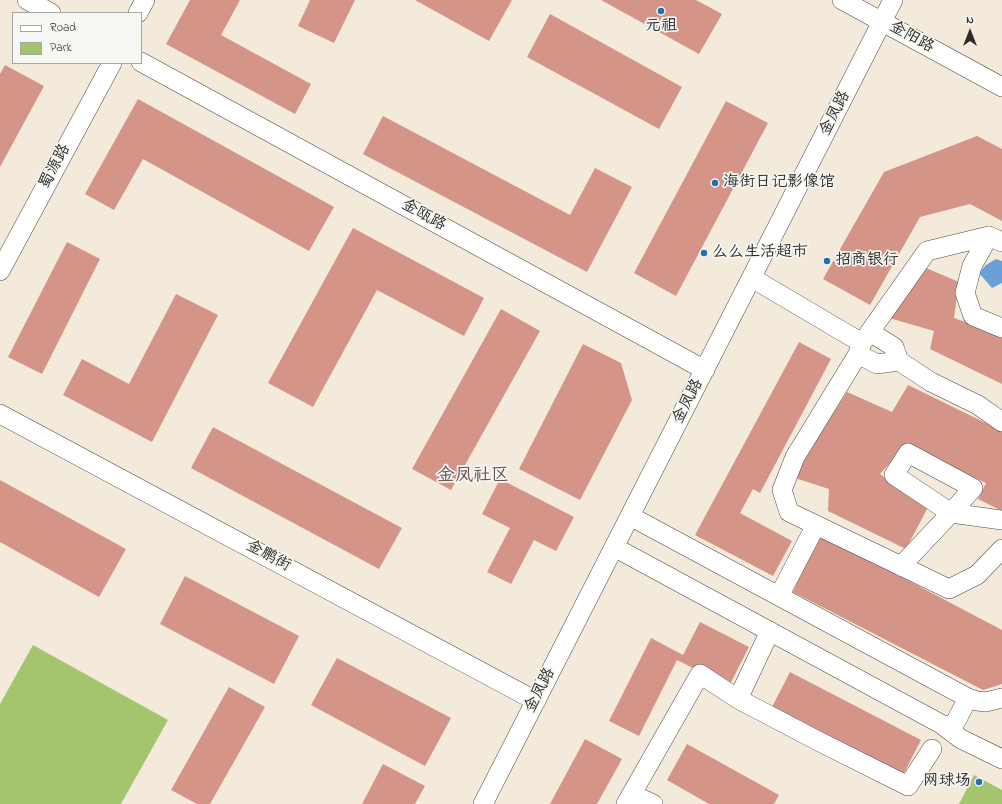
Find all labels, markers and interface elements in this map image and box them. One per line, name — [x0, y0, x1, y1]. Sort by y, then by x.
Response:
marker: 元祖 — [656, 6, 666, 16]
legend — [12, 12, 142, 64]
north arrow — [950, 12, 990, 52]
text: N — [966, 12, 974, 28]
place label: 元祖 — [645, 17, 677, 37]
street label: 金阳路 — [885, 18, 937, 58]
text: Road — [50, 19, 76, 37]
text: Park — [50, 39, 72, 57]
street label: 金凤路 — [817, 88, 855, 140]
street label: 蜀源路 — [36, 141, 76, 193]
place label: 海街日记影像馆 — [723, 173, 835, 193]
marker: 海街日记影像馆 — [710, 178, 720, 188]
street label: 金瓯路 — [397, 196, 449, 236]
place label: 么么生活超市 — [712, 243, 808, 263]
marker: 么么生活超市 — [699, 248, 709, 258]
place label: 招商银行 — [835, 251, 899, 271]
marker: 招商银行 — [822, 256, 832, 266]
street label: 金凤路 — [670, 376, 708, 428]
district label: 金凤社区 — [437, 466, 509, 488]
street label: 金鹏街 — [242, 537, 294, 577]
street label: 金凤路 — [522, 665, 560, 717]
place label: 网球场 — [923, 772, 971, 792]
marker: 网球场 — [974, 777, 984, 787]

